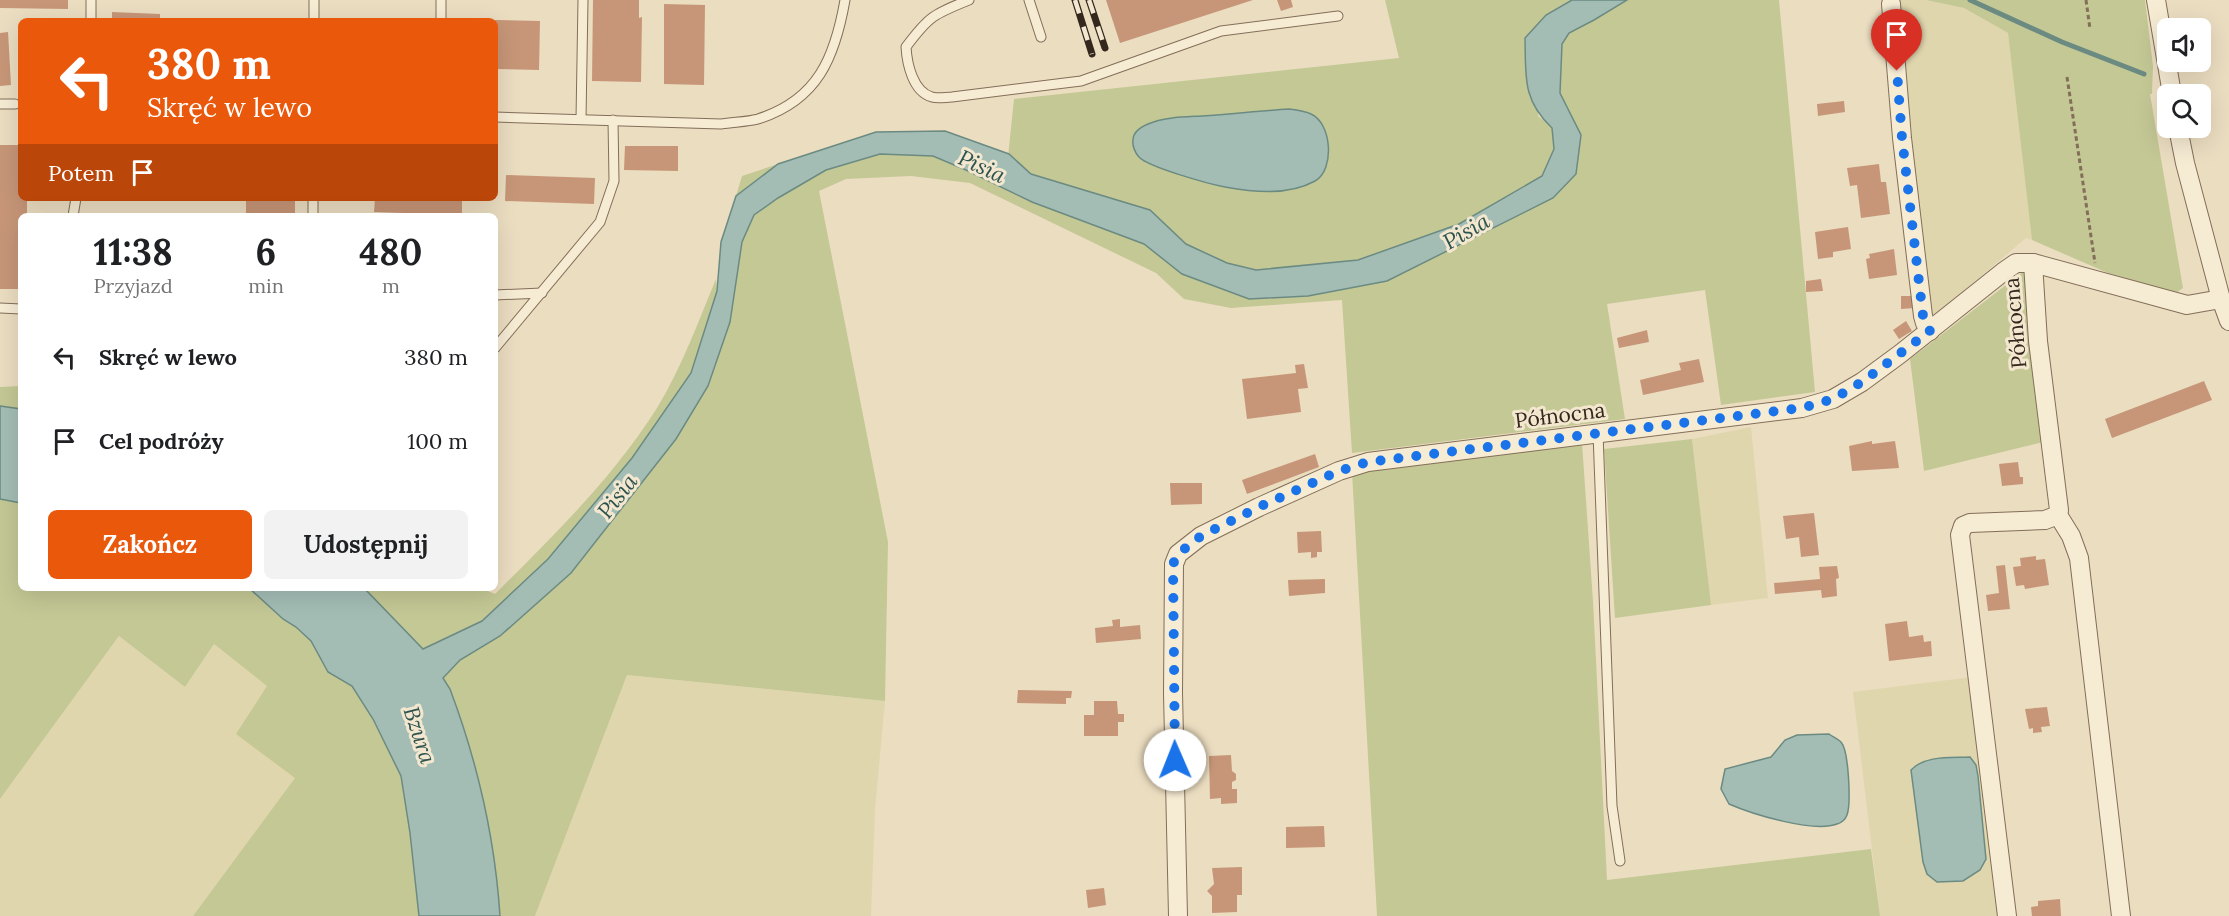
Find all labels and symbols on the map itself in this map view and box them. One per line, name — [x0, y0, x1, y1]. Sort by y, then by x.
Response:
pin — [1871, 9, 1922, 71]
water label: Pisia — [954, 143, 1011, 189]
water label: Pisia — [1438, 206, 1495, 255]
street label: Północna — [1998, 276, 2032, 369]
street label: Północna — [1513, 396, 1607, 434]
water label: Pisia — [591, 467, 644, 524]
water label: Bzura — [398, 703, 443, 768]
position arrow — [1143, 728, 1207, 792]

